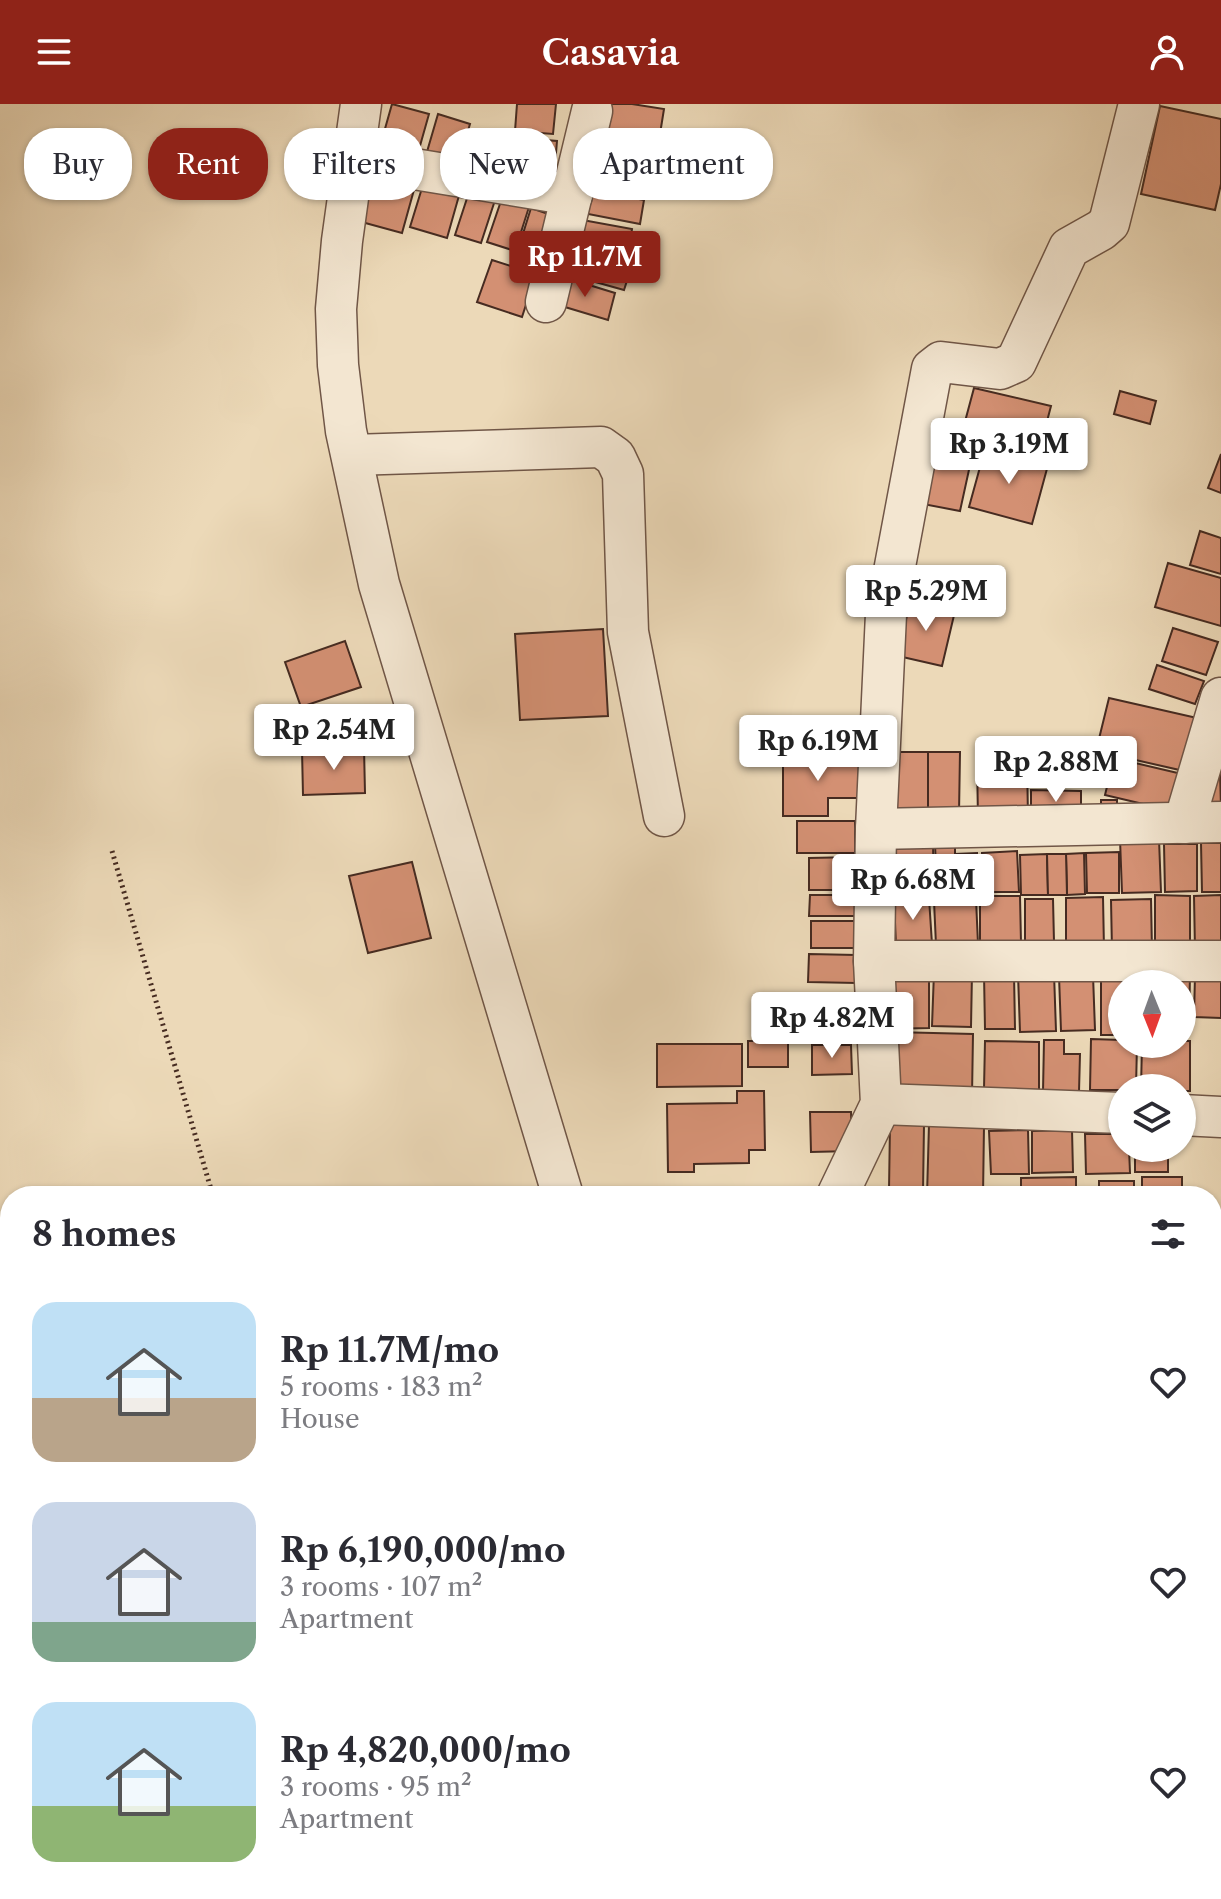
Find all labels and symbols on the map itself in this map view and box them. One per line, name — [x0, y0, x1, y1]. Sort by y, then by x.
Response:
pin: Rp 11.7M — [502, 231, 668, 299]
pin: Rp 3.19M — [926, 418, 1092, 486]
pin: Rp 5.29M — [843, 565, 1009, 633]
pin: Rp 2.54M — [251, 704, 417, 772]
pin: Rp 6.19M — [735, 715, 901, 783]
pin: Rp 2.88M — [973, 736, 1139, 804]
pin: Rp 6.68M — [830, 854, 996, 922]
north arrow — [1108, 970, 1196, 1058]
pin: Rp 4.82M — [749, 992, 915, 1060]

